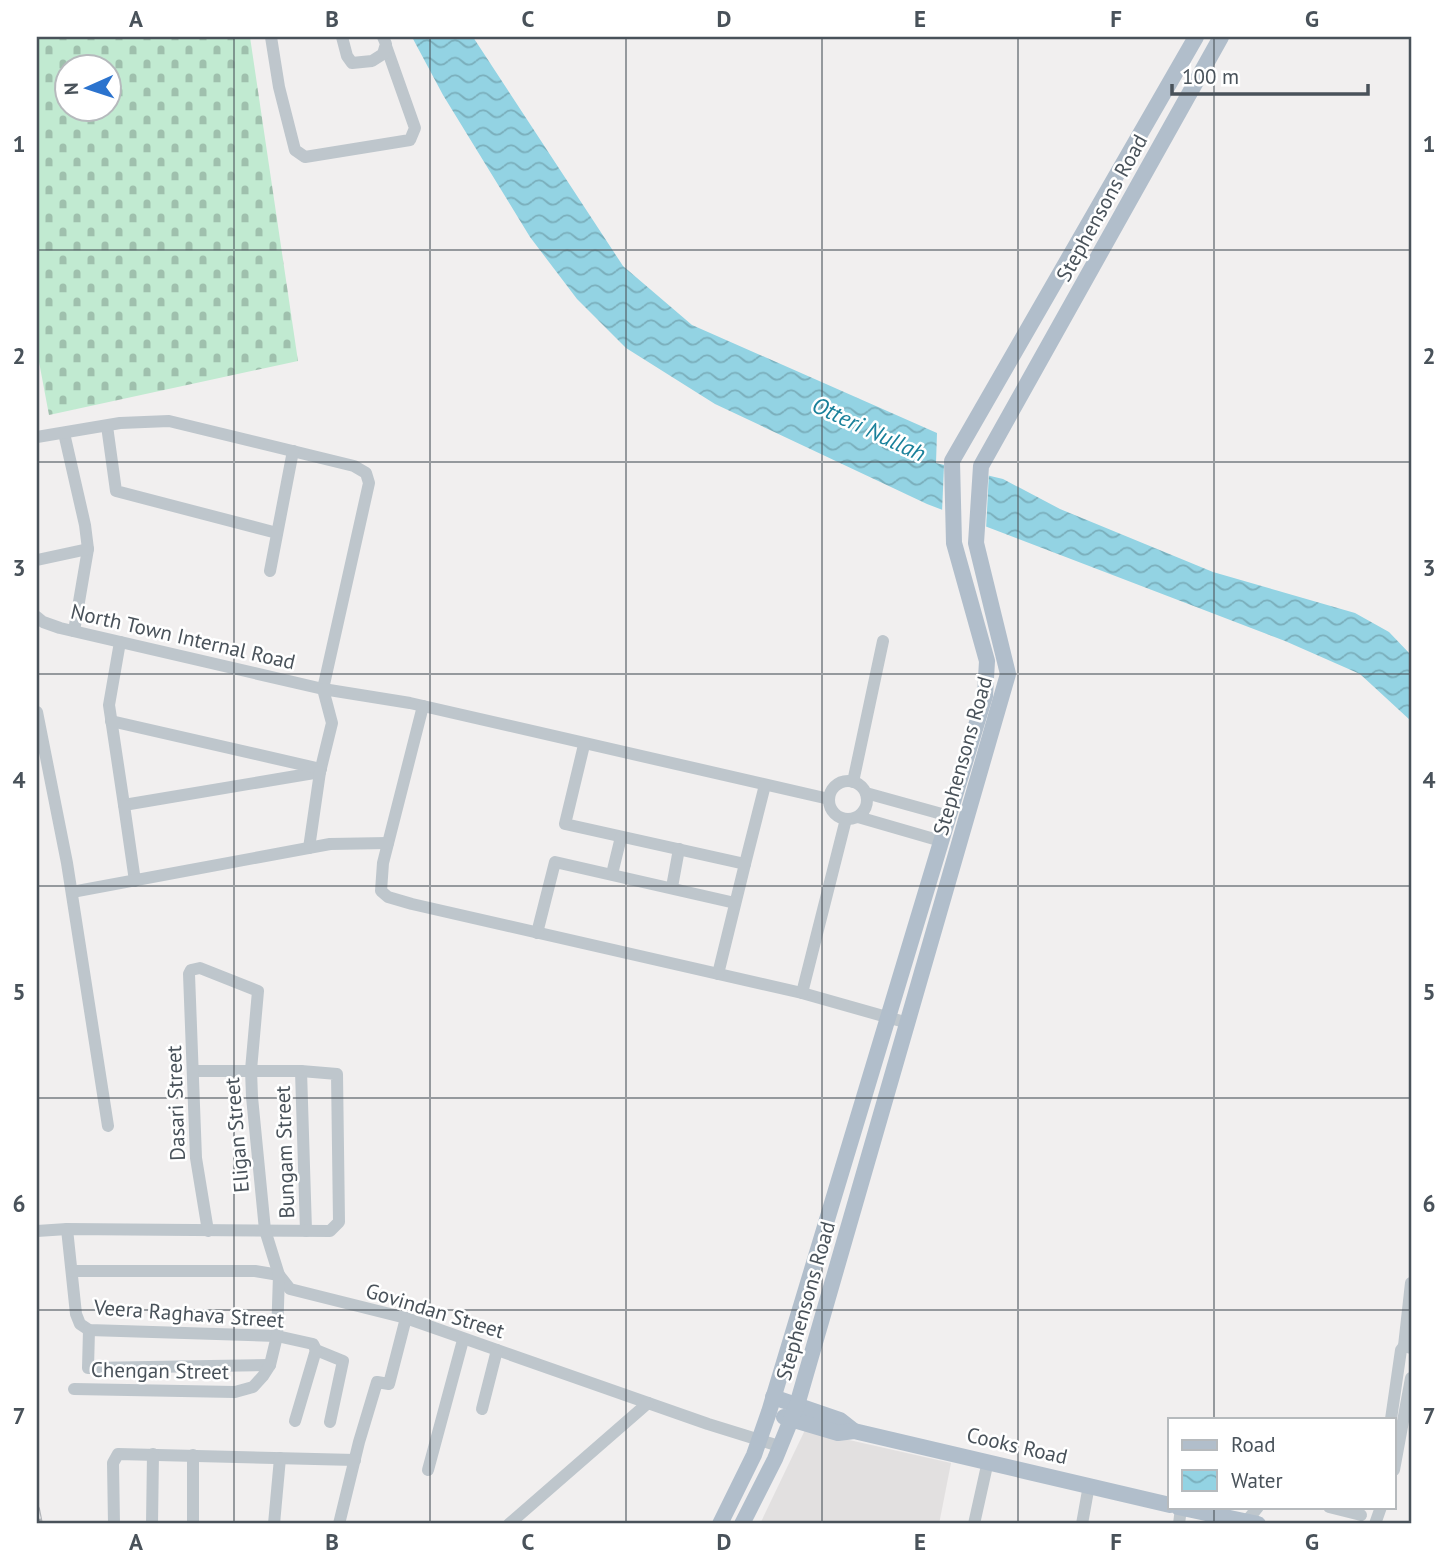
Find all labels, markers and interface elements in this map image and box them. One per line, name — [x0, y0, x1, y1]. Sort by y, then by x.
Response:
text: A — [129, 4, 143, 33]
text: B — [325, 4, 339, 33]
text: C — [522, 4, 535, 33]
text: D — [717, 4, 731, 33]
text: E — [914, 4, 926, 33]
text: F — [1110, 4, 1122, 33]
text: G — [1305, 4, 1319, 33]
north arrow — [52, 52, 122, 122]
scale bar — [1172, 52, 1368, 96]
text: 100 m — [1182, 63, 1239, 90]
text: N — [59, 82, 83, 96]
text: 1 — [12, 129, 26, 158]
street label: Stephensons Road — [1050, 129, 1153, 286]
text: 1 — [1422, 129, 1436, 158]
text: 2 — [12, 341, 26, 370]
text: 2 — [1422, 341, 1436, 370]
water label: Otteri Nullah — [808, 390, 931, 467]
text: 3 — [12, 553, 26, 582]
text: 3 — [1422, 553, 1436, 582]
street label: North Town Internal Road — [68, 598, 298, 675]
street label: Stephensons Road — [927, 673, 998, 839]
text: 4 — [12, 765, 26, 794]
text: 4 — [1422, 765, 1436, 794]
text: 5 — [12, 977, 26, 1006]
text: 5 — [1422, 977, 1436, 1006]
street label: Dasari Street — [160, 1045, 191, 1161]
street label: Eligan Street — [218, 1076, 255, 1194]
street label: Bungam Street — [269, 1085, 300, 1219]
text: 6 — [12, 1189, 26, 1218]
text: 6 — [1422, 1189, 1436, 1218]
street label: Stephensons Road — [770, 1218, 841, 1384]
street label: Govindan Street — [363, 1277, 508, 1344]
street label: Veera Raghava Street — [92, 1293, 285, 1334]
street label: Chengan Street — [91, 1356, 229, 1385]
text: 7 — [12, 1401, 26, 1430]
text: 7 — [1422, 1401, 1436, 1430]
legend — [1168, 1418, 1396, 1508]
street label: Cooks Road — [964, 1421, 1070, 1470]
text: Road — [1231, 1431, 1275, 1458]
text: Water — [1231, 1467, 1283, 1494]
text: A — [129, 1527, 143, 1556]
text: B — [325, 1527, 339, 1556]
text: C — [522, 1527, 535, 1556]
text: D — [717, 1527, 731, 1556]
text: E — [914, 1527, 926, 1556]
text: F — [1110, 1527, 1122, 1556]
text: G — [1305, 1527, 1319, 1556]

